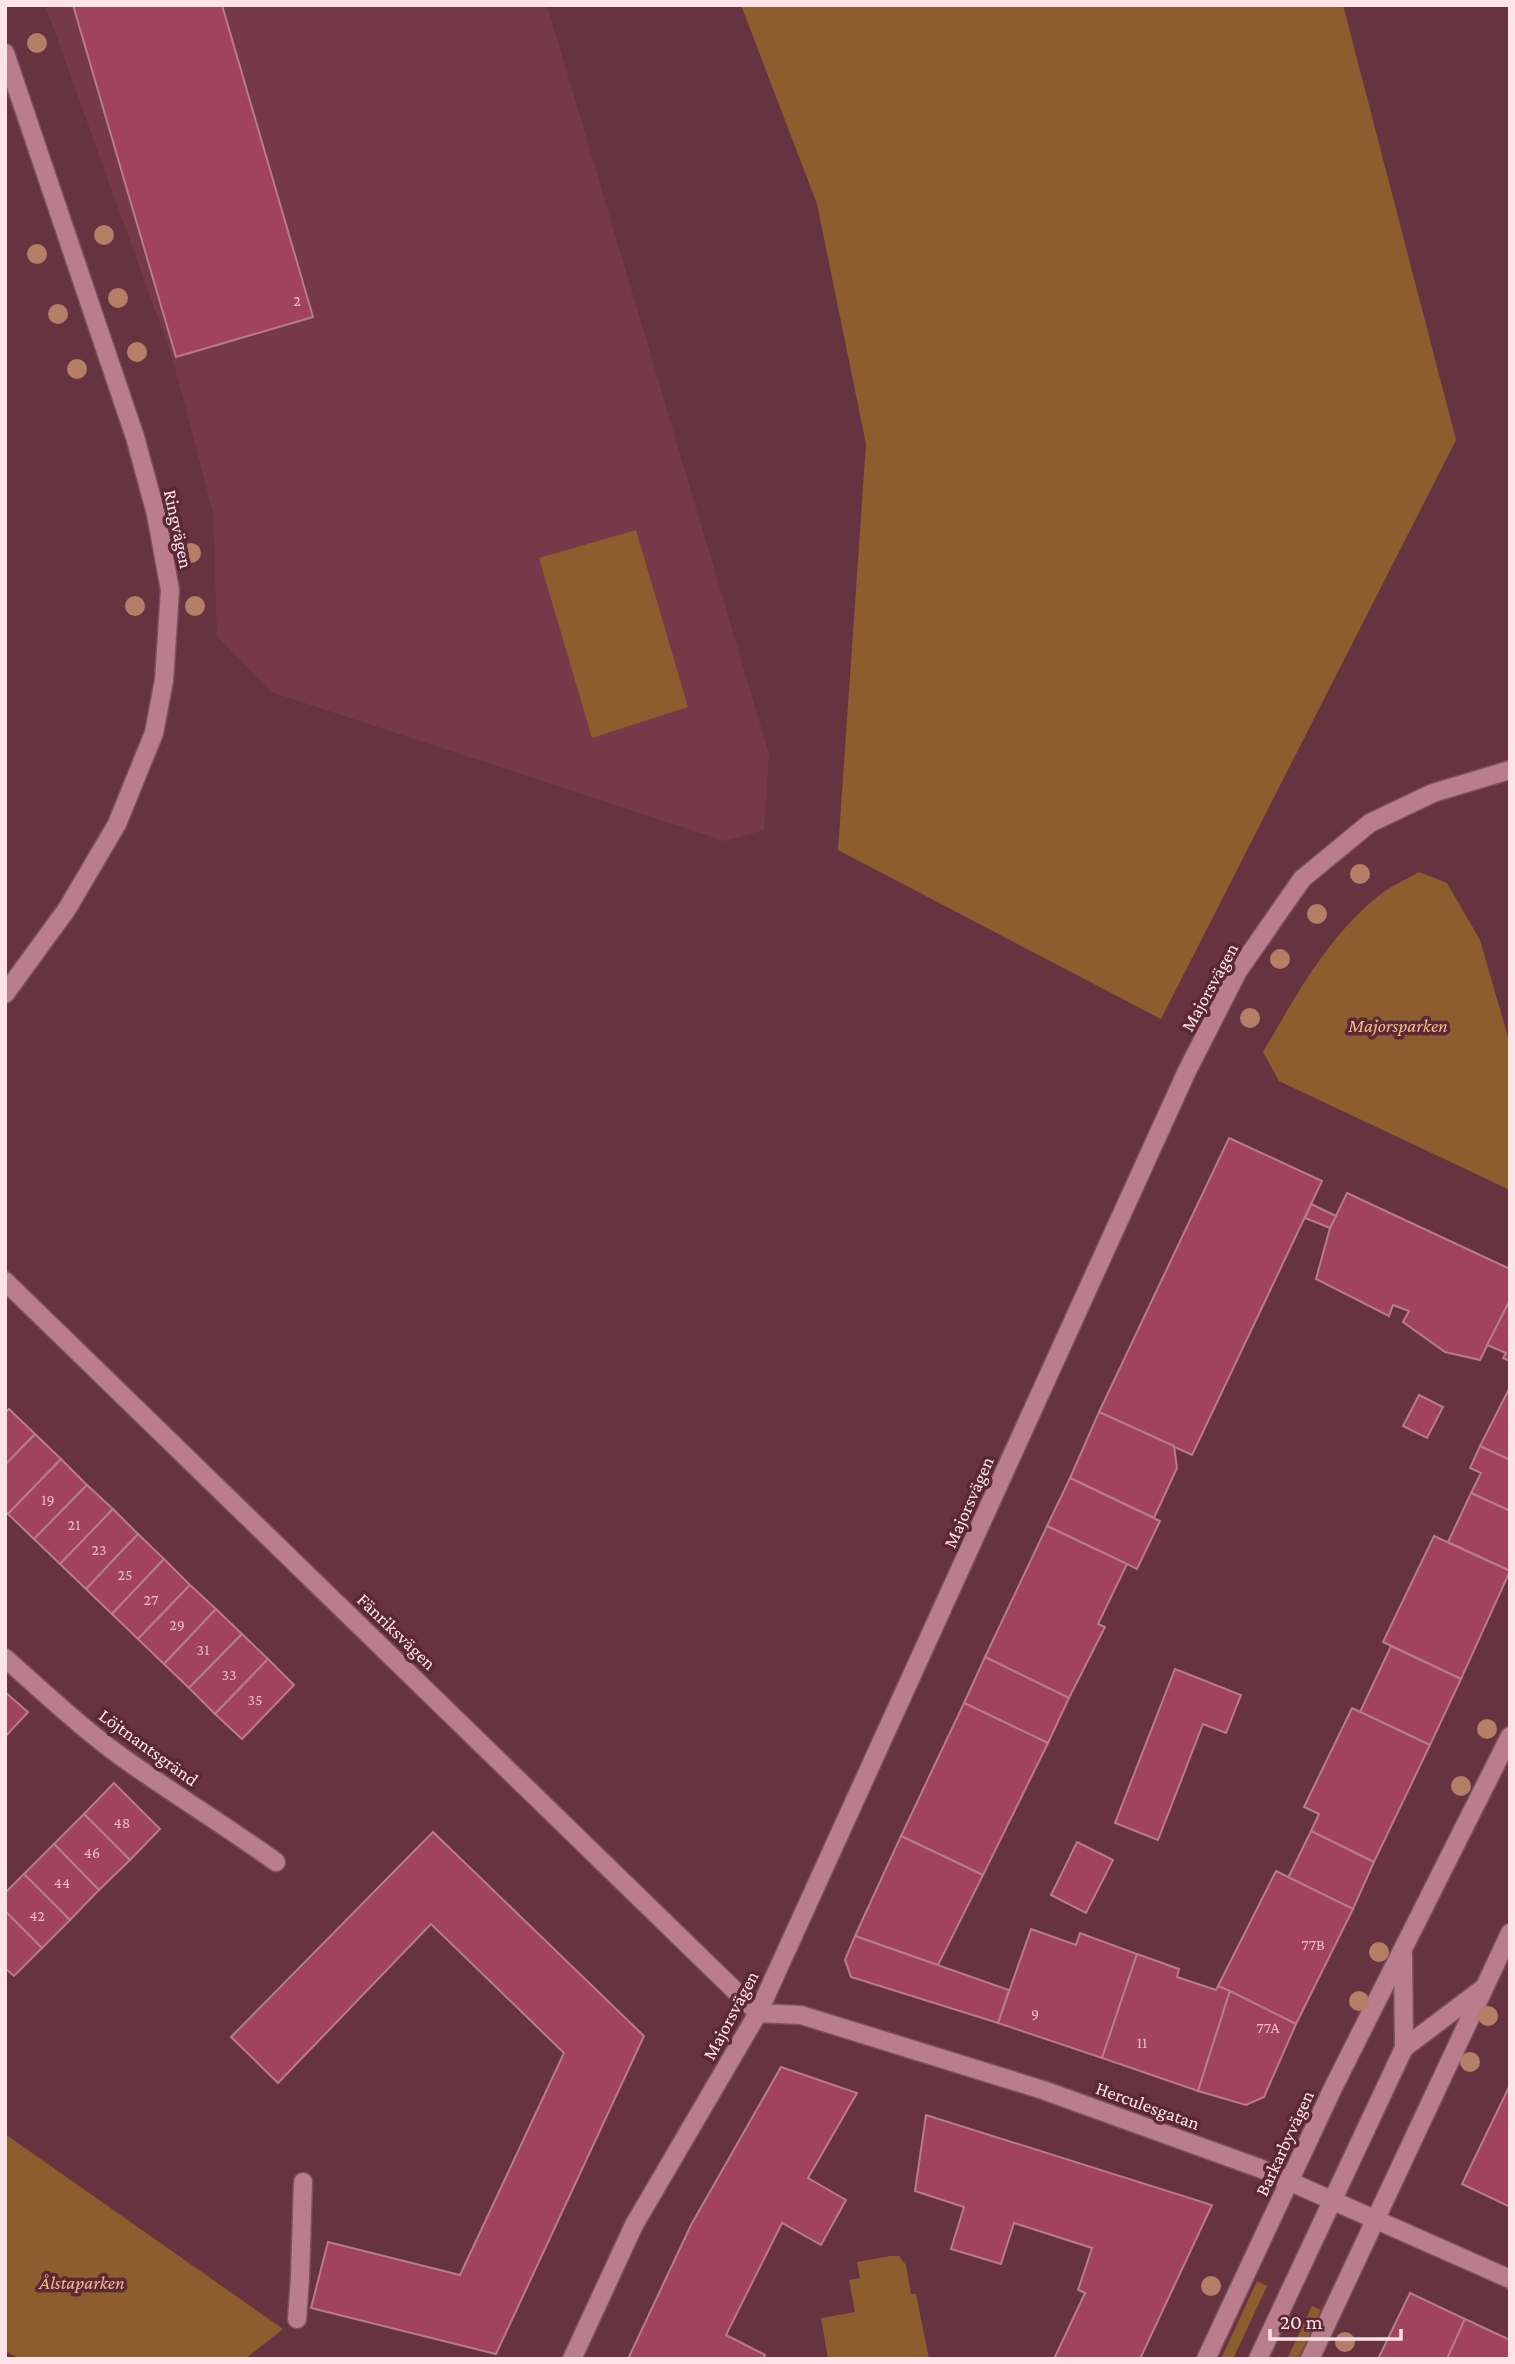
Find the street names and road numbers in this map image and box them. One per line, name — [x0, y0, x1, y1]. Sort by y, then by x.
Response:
street label: Ringvägen — [160, 488, 197, 570]
street label: Majorsvägen — [1177, 939, 1243, 1036]
street label: Majorsvägen — [939, 1453, 999, 1551]
street label: Fänriksvägen — [353, 1589, 440, 1674]
street label: Löjtnantsgränd — [95, 1704, 202, 1791]
street label: Majorsvägen — [698, 1967, 764, 2064]
street label: Herculesgatan — [1093, 2077, 1203, 2134]
street label: Barkarbyvägen — [1251, 2087, 1318, 2199]

